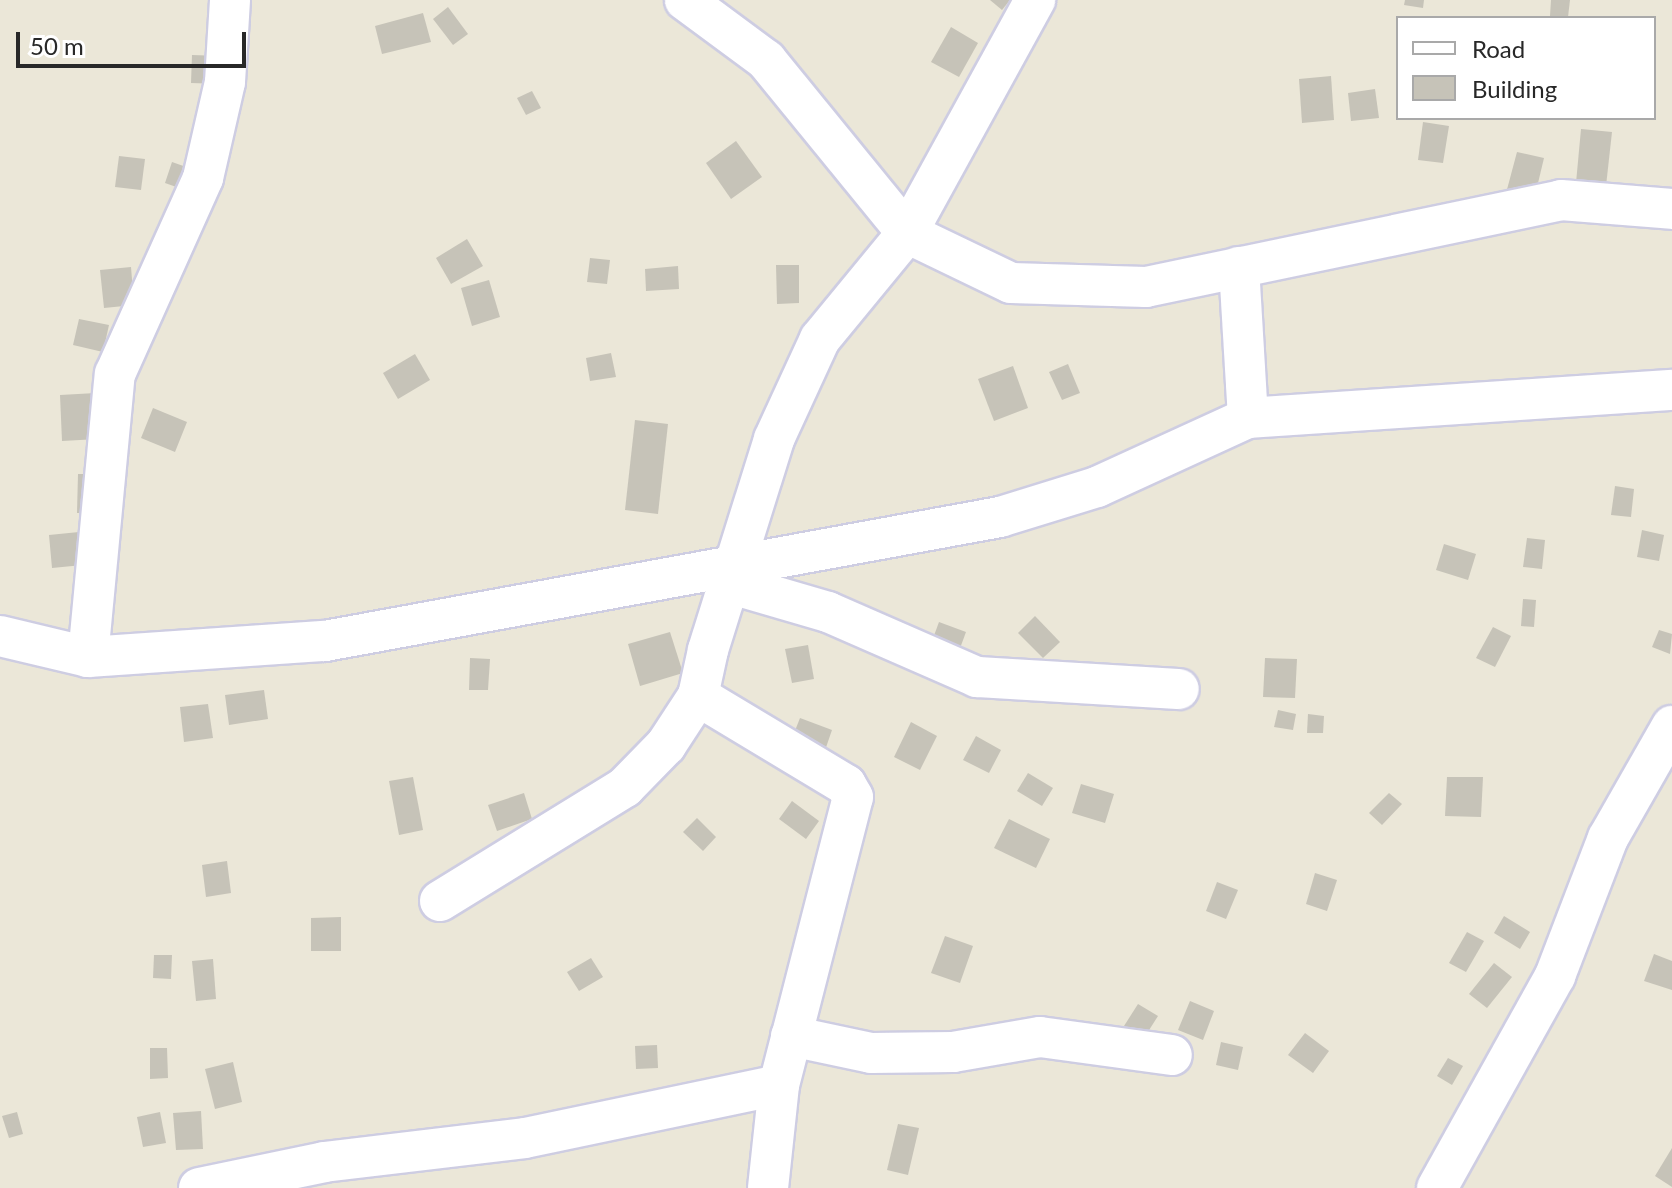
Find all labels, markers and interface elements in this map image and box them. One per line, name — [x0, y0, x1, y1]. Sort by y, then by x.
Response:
scale bar — [20, 16, 250, 66]
legend — [1396, 16, 1656, 120]
text: 50 m — [30, 31, 84, 60]
text: Road — [1472, 34, 1525, 63]
text: Building — [1472, 74, 1557, 103]

